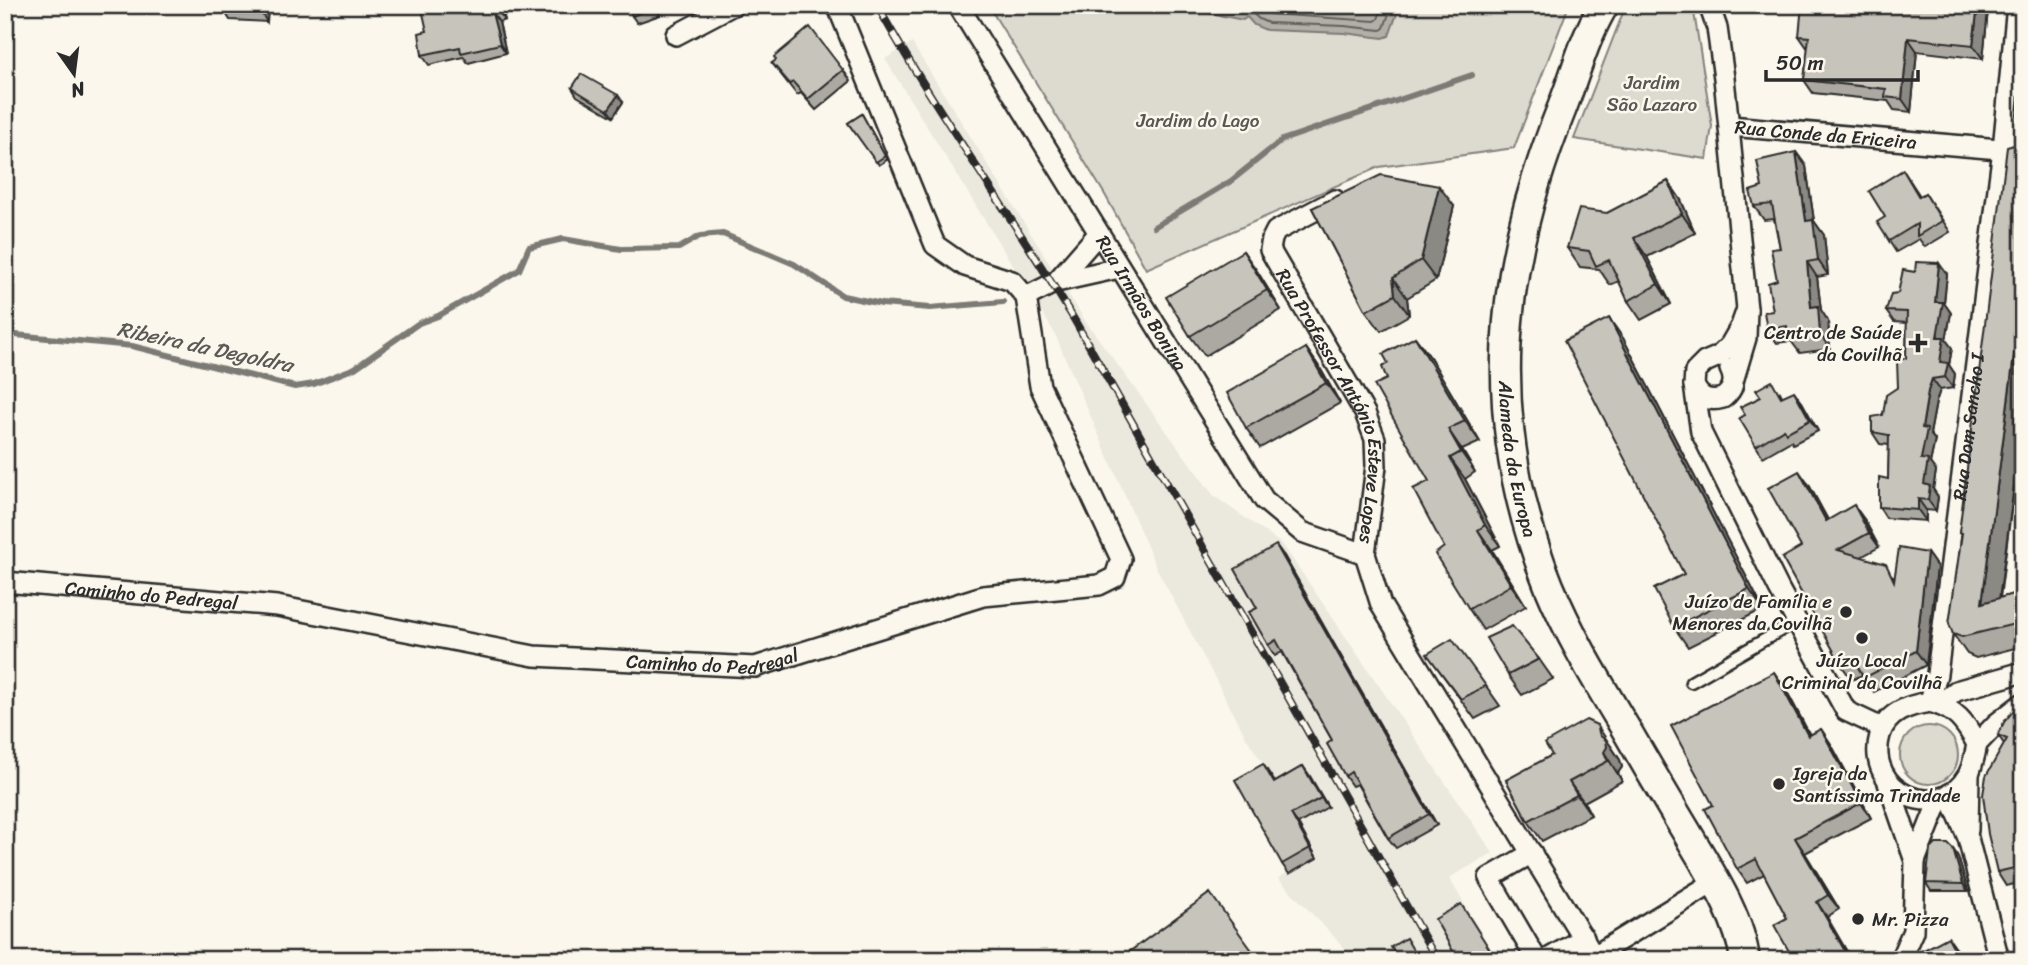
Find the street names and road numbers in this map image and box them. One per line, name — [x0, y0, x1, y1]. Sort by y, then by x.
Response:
street label: Rua Conde da Ericeira — [1733, 110, 1918, 158]
street label: Rua Irmãos Bonina — [1087, 228, 1197, 378]
street label: Rua Professor António Esteve Lopes — [1267, 262, 1393, 546]
street label: Rua Dom Sancho I — [1942, 350, 1994, 502]
street label: Alameda da Europa — [1489, 379, 1547, 542]
street label: Caminho do Pedregal — [64, 571, 240, 619]
street label: Caminho do Pedregal — [626, 638, 803, 684]

